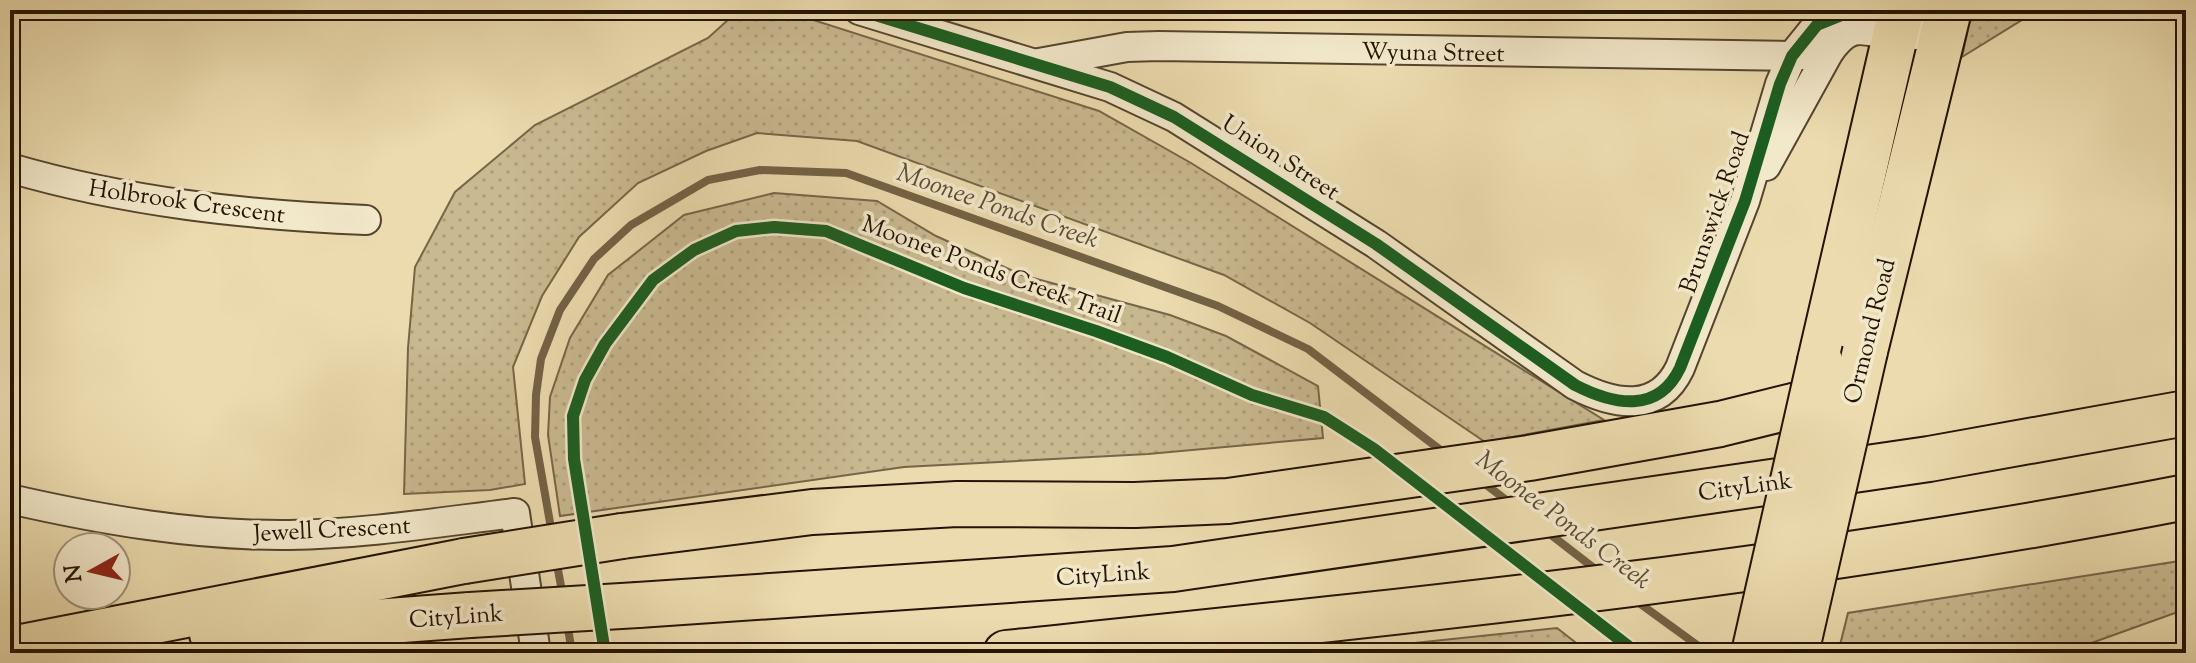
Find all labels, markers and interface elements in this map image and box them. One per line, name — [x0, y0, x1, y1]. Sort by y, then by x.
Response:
street label: Wyuna Street — [1361, 36, 1505, 72]
street label: Union Street — [1214, 108, 1346, 210]
street label: Brunswick Road — [1672, 127, 1760, 298]
water label: Moonee Ponds Creek — [891, 155, 1103, 259]
street label: Holbrook Crescent — [86, 172, 287, 234]
street label: Moonee Ponds Creek Trail — [857, 208, 1126, 334]
street label: Ormond Road — [1836, 255, 1906, 408]
water label: Moonee Ponds Creek — [1467, 443, 1658, 600]
street label: CityLink — [1696, 465, 1794, 511]
street label: Jewell Crescent — [251, 510, 412, 552]
north arrow — [52, 531, 132, 611]
street label: CityLink — [1055, 556, 1151, 596]
text: N — [58, 562, 92, 584]
street label: CityLink — [408, 598, 504, 638]

